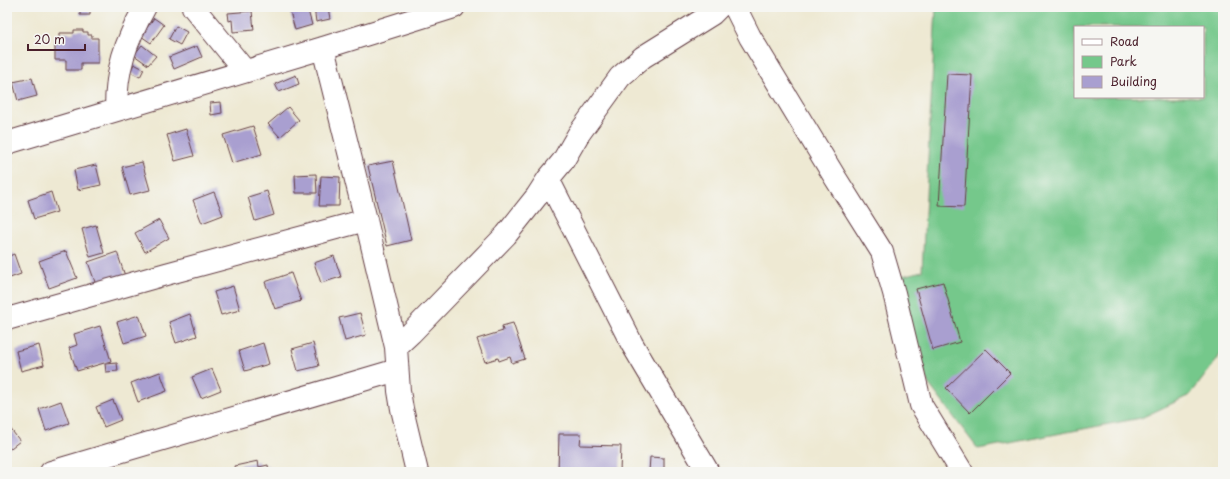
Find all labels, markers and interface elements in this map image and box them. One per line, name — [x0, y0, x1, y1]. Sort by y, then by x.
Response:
scale bar — [28, 26, 85, 52]
legend — [1074, 26, 1204, 98]
text: 20 m — [34, 30, 65, 48]
text: Road — [1110, 32, 1139, 50]
text: Park — [1110, 52, 1137, 70]
text: Building — [1110, 72, 1157, 90]

